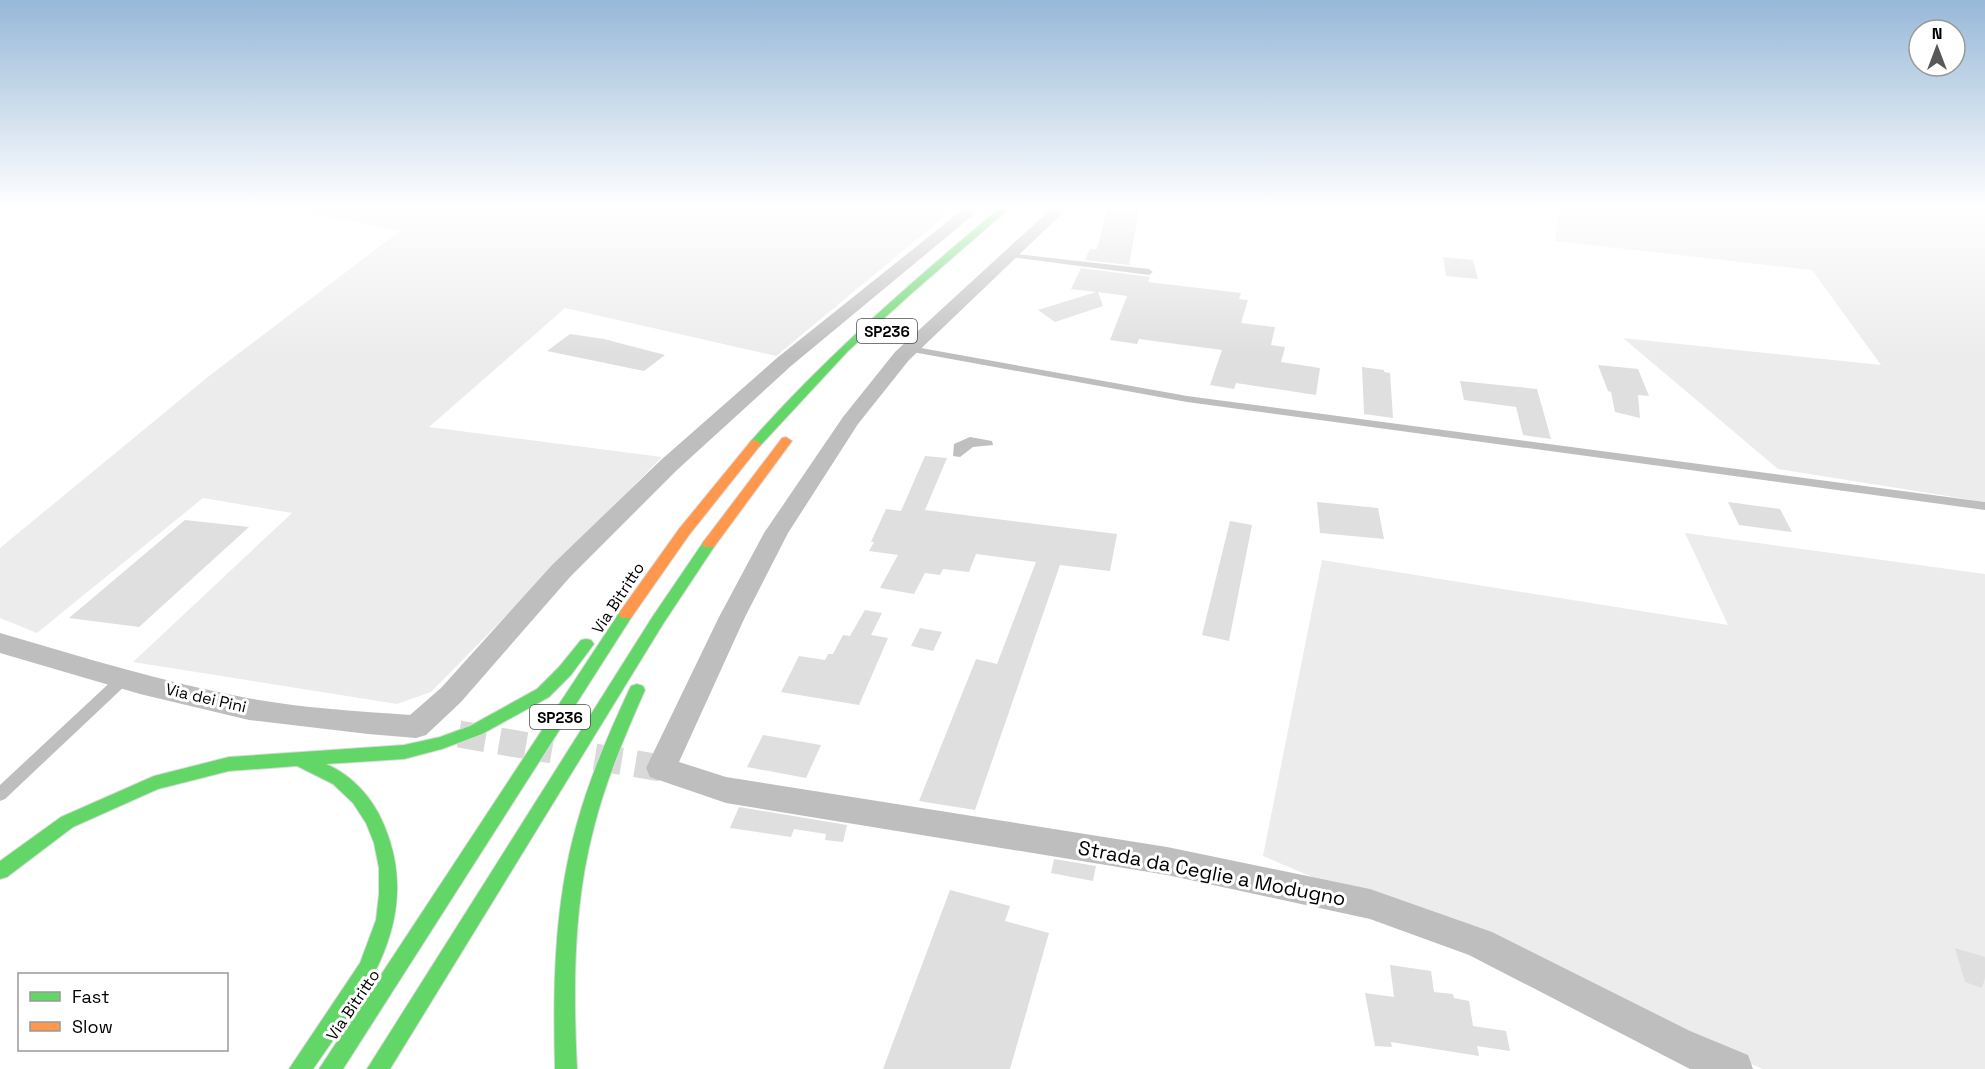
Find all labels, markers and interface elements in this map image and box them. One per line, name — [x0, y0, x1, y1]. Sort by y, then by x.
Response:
north arrow — [1907, 18, 1967, 78]
text: N — [1932, 23, 1942, 44]
road number: SP236 — [857, 319, 917, 343]
street label: Via Bitritto — [587, 558, 649, 638]
street label: Via dei Pini — [164, 679, 248, 717]
road number: SP236 — [530, 705, 590, 729]
street label: Strada da Ceglie a Modugno — [1076, 834, 1348, 912]
street label: Via Bitritto — [322, 965, 384, 1045]
legend — [18, 973, 228, 1051]
text: Fast — [72, 985, 109, 1008]
text: Slow — [72, 1015, 113, 1038]

